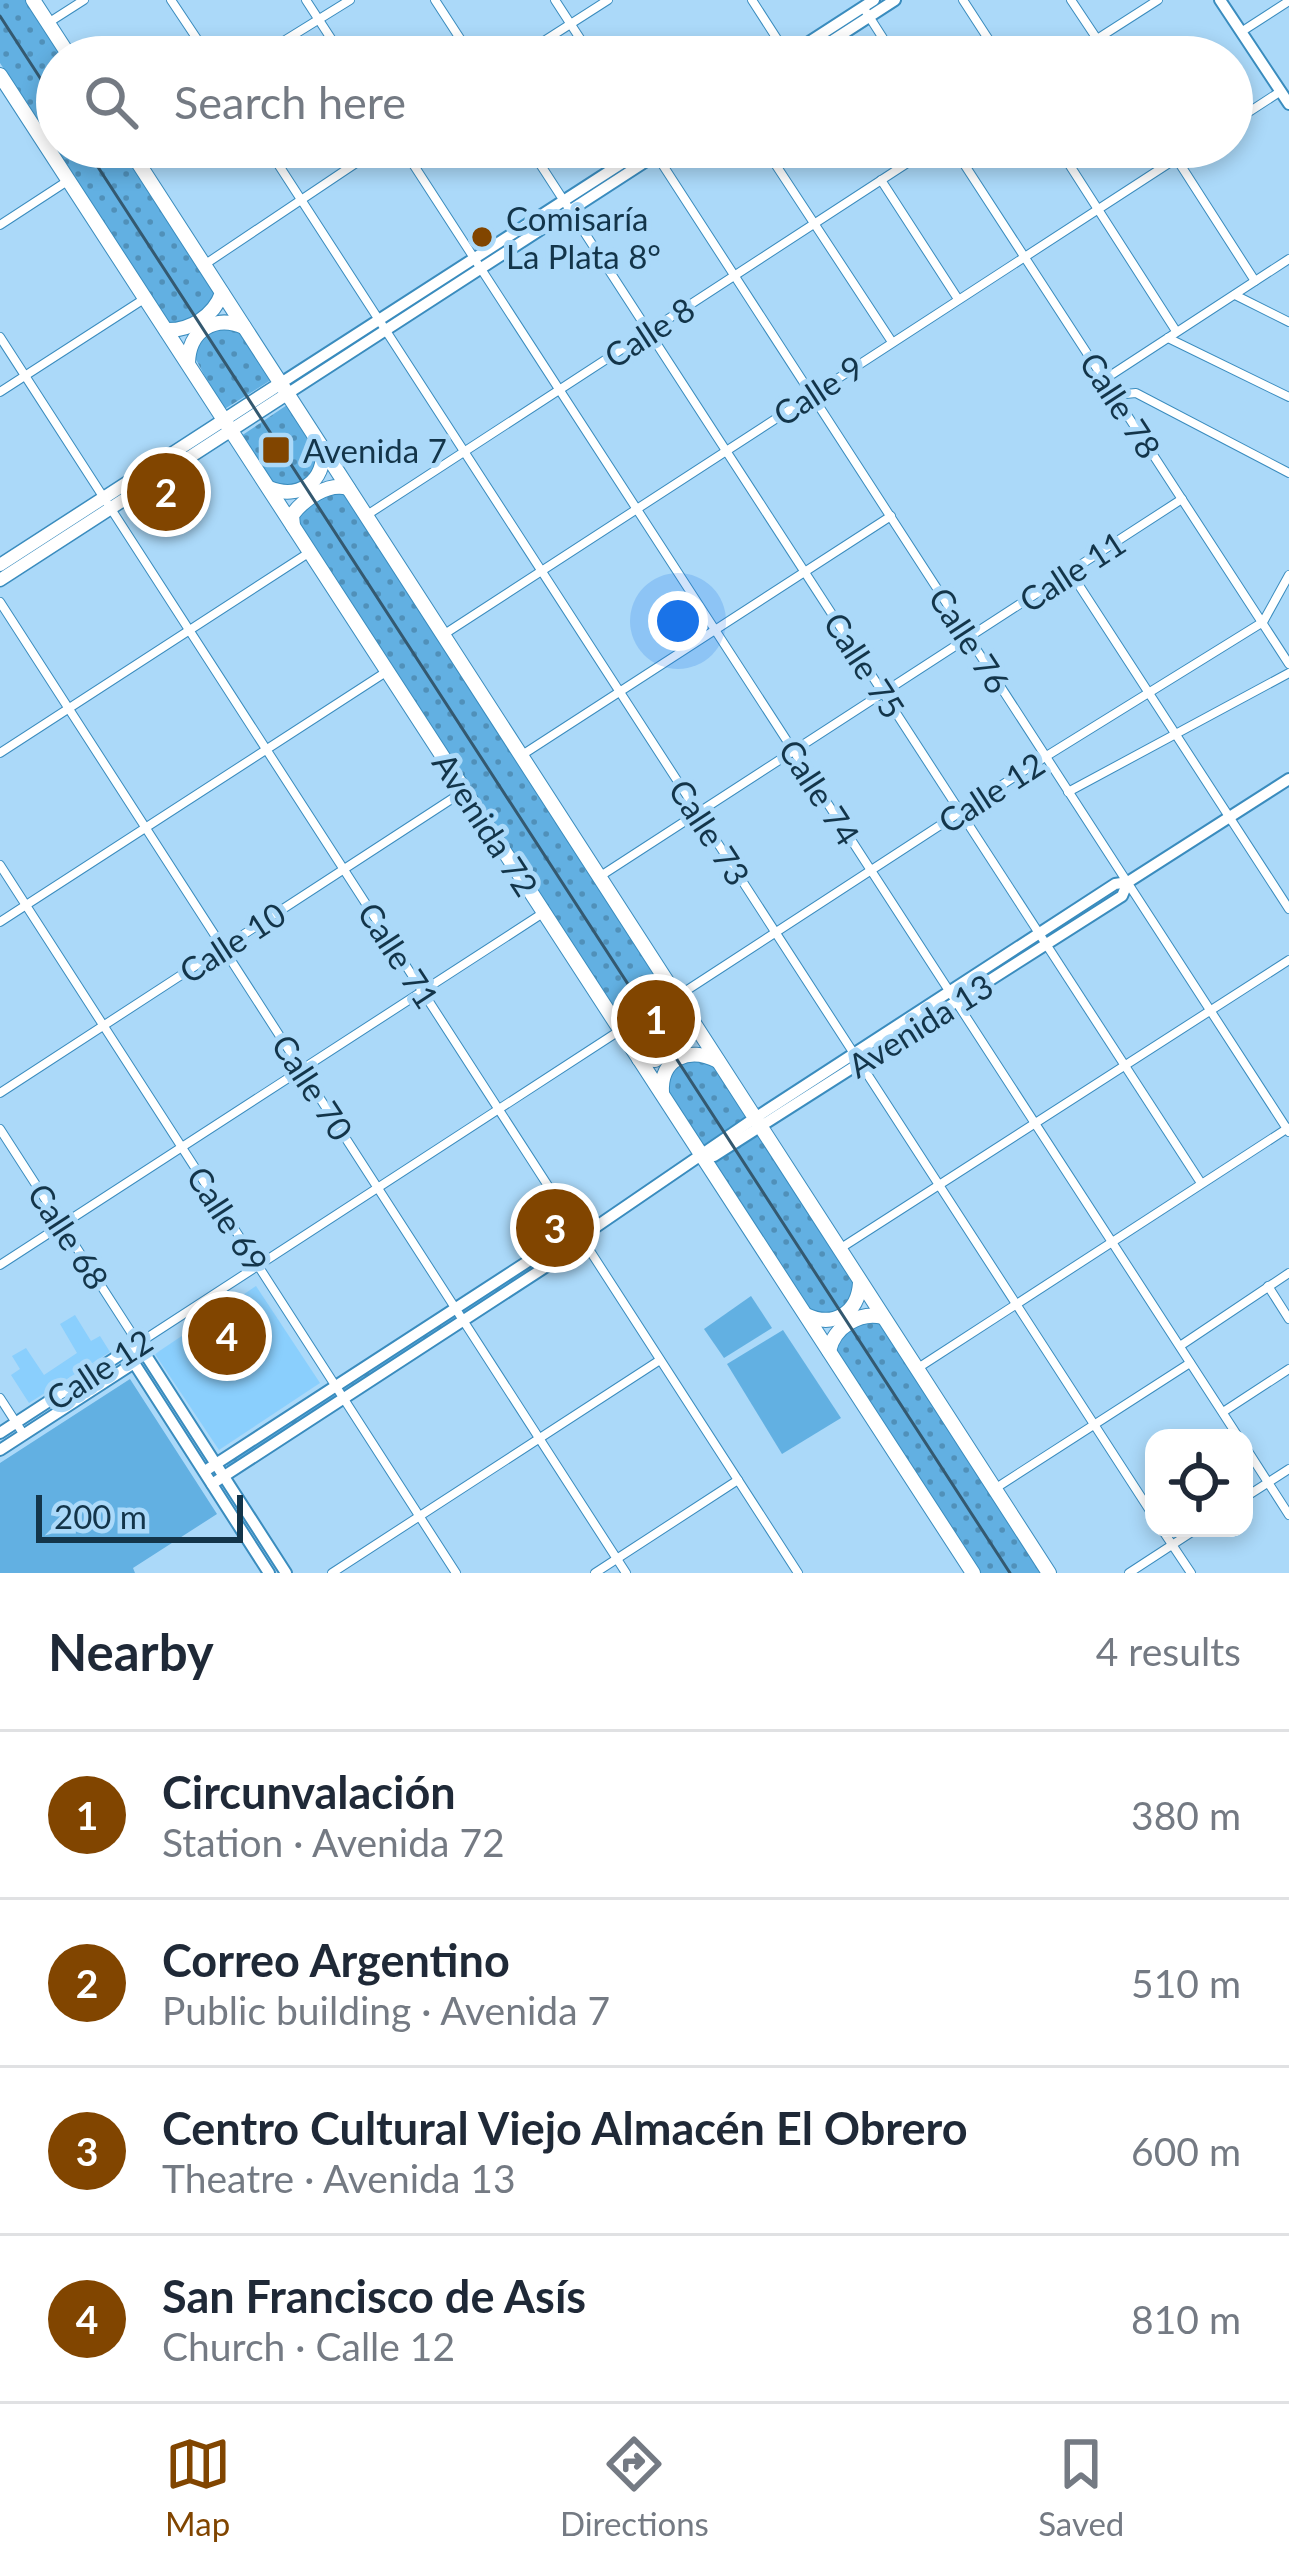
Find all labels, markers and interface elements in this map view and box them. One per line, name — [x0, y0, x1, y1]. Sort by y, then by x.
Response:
search box — [36, 36, 1253, 168]
icon: search — [78, 69, 144, 135]
text: Search here — [174, 75, 406, 129]
place label: Comisaría La Plata 8° — [506, 198, 661, 276]
marker: Comisaría La Plata 8° — [469, 224, 495, 250]
street label: Calle 8 — [597, 288, 701, 376]
street label: Calle 78 — [1072, 345, 1170, 465]
street label: Calle 9 — [766, 346, 870, 434]
place label: Avenida 7 — [303, 430, 447, 470]
marker: Avenida 7 — [260, 434, 292, 466]
pin: 2 — [127, 447, 205, 537]
street label: Calle 11 — [1012, 522, 1132, 620]
street label: Calle 76 — [921, 580, 1019, 700]
your location — [648, 591, 708, 651]
street label: Calle 75 — [816, 605, 914, 725]
street label: Calle 74 — [771, 732, 869, 852]
street label: Calle 12 — [931, 743, 1051, 841]
street label: Avenida 72 — [425, 745, 547, 903]
street label: Calle 73 — [661, 772, 759, 892]
street label: Calle 10 — [172, 893, 292, 991]
street label: Calle 71 — [350, 895, 448, 1015]
street label: Avenida 13 — [840, 965, 1000, 1085]
pin: 1 — [617, 974, 695, 1064]
street label: Calle 70 — [264, 1027, 362, 1147]
street label: Calle 69 — [179, 1159, 277, 1279]
street label: Calle 68 — [20, 1176, 118, 1296]
pin: 3 — [516, 1183, 594, 1273]
pin: 4 — [188, 1291, 266, 1381]
street label: Calle 12 — [39, 1320, 159, 1418]
map controls — [1145, 1429, 1253, 1537]
button: locate — [1145, 1429, 1253, 1537]
scale bar — [36, 1489, 243, 1542]
text: 200 m — [54, 1496, 147, 1536]
text: Nearby — [48, 1621, 214, 1682]
text: 4 results — [1096, 1628, 1241, 1674]
text: Circunvalación — [162, 1765, 456, 1819]
text: 1 — [76, 1792, 98, 1838]
text: 380 m — [1131, 1792, 1241, 1838]
text: Station · Avenida 72 — [162, 1819, 505, 1865]
text: Correo Argentino — [162, 1933, 510, 1987]
text: 2 — [76, 1960, 98, 2006]
text: 510 m — [1131, 1960, 1241, 2006]
text: Public building · Avenida 7 — [162, 1987, 610, 2033]
text: Centro Cultural Viejo Almacén El Obrero — [162, 2101, 968, 2155]
text: 3 — [76, 2128, 98, 2174]
text: 600 m — [1131, 2128, 1241, 2174]
text: Theatre · Avenida 13 — [162, 2155, 516, 2201]
text: San Francisco de Asís — [162, 2269, 586, 2323]
text: 4 — [76, 2296, 98, 2342]
text: 810 m — [1131, 2296, 1241, 2342]
text: Church · Calle 12 — [162, 2323, 455, 2369]
tab: Map — [165, 2431, 231, 2543]
tab: Directions — [560, 2431, 709, 2543]
tab: Saved — [1038, 2431, 1124, 2543]

